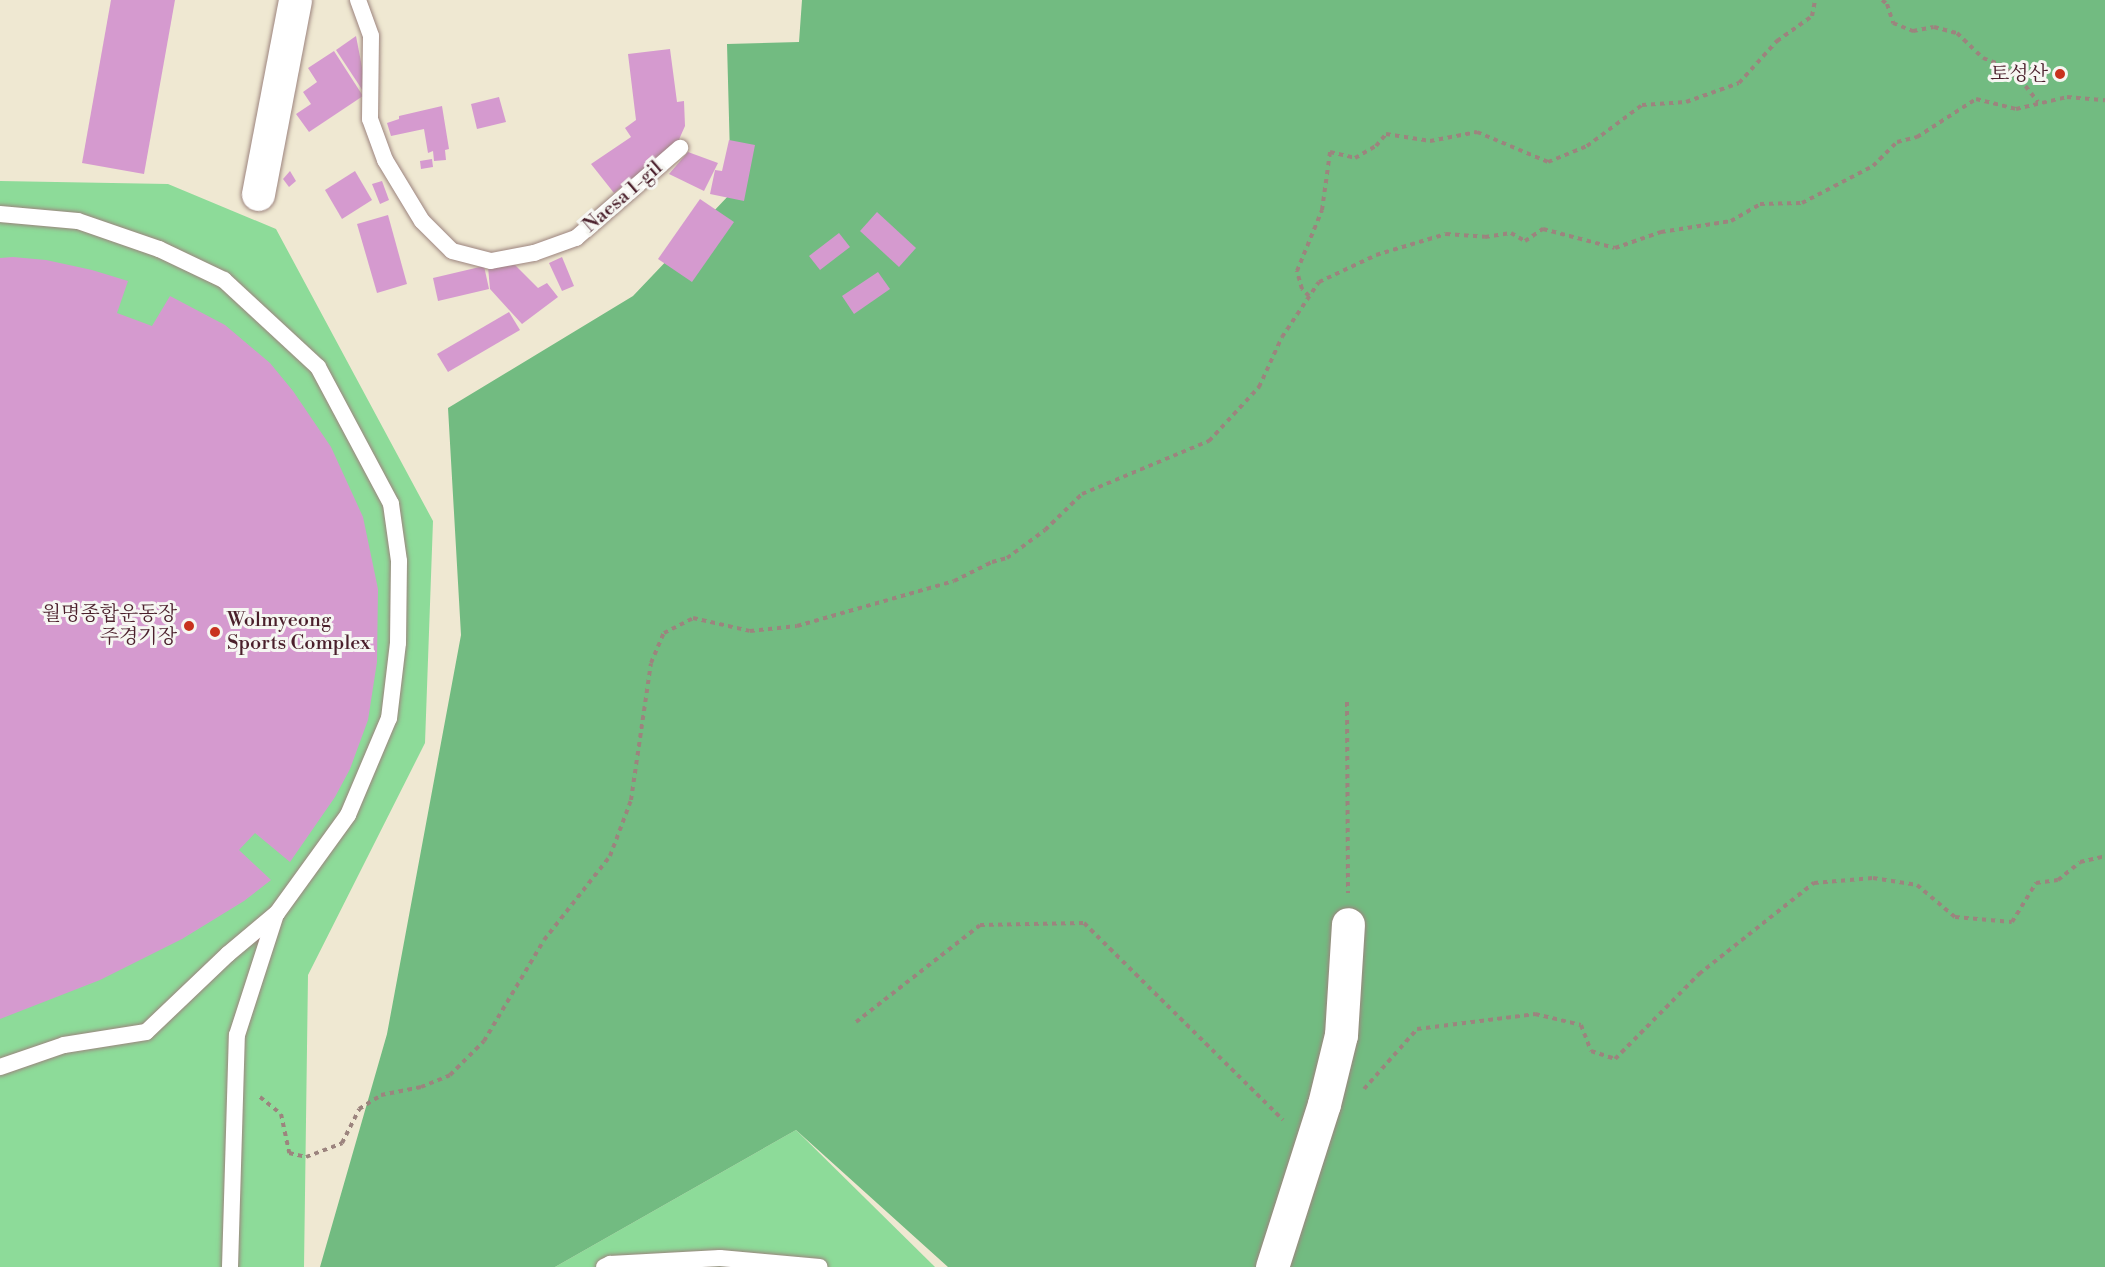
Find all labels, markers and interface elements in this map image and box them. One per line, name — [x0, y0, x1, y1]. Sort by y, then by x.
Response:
place label: 토성산 — [1990, 62, 2048, 86]
marker: 토성산 — [2053, 67, 2067, 81]
street label: Naesa 1-gil — [578, 156, 668, 238]
place label: 월명종합운동장 주경기장 — [42, 602, 177, 649]
place label: Wolmyeong Sports Complex — [227, 608, 370, 655]
marker: 월명종합운동장 주경기장 — [182, 619, 196, 633]
marker: Wolmyeong Sports Complex — [208, 625, 222, 639]

